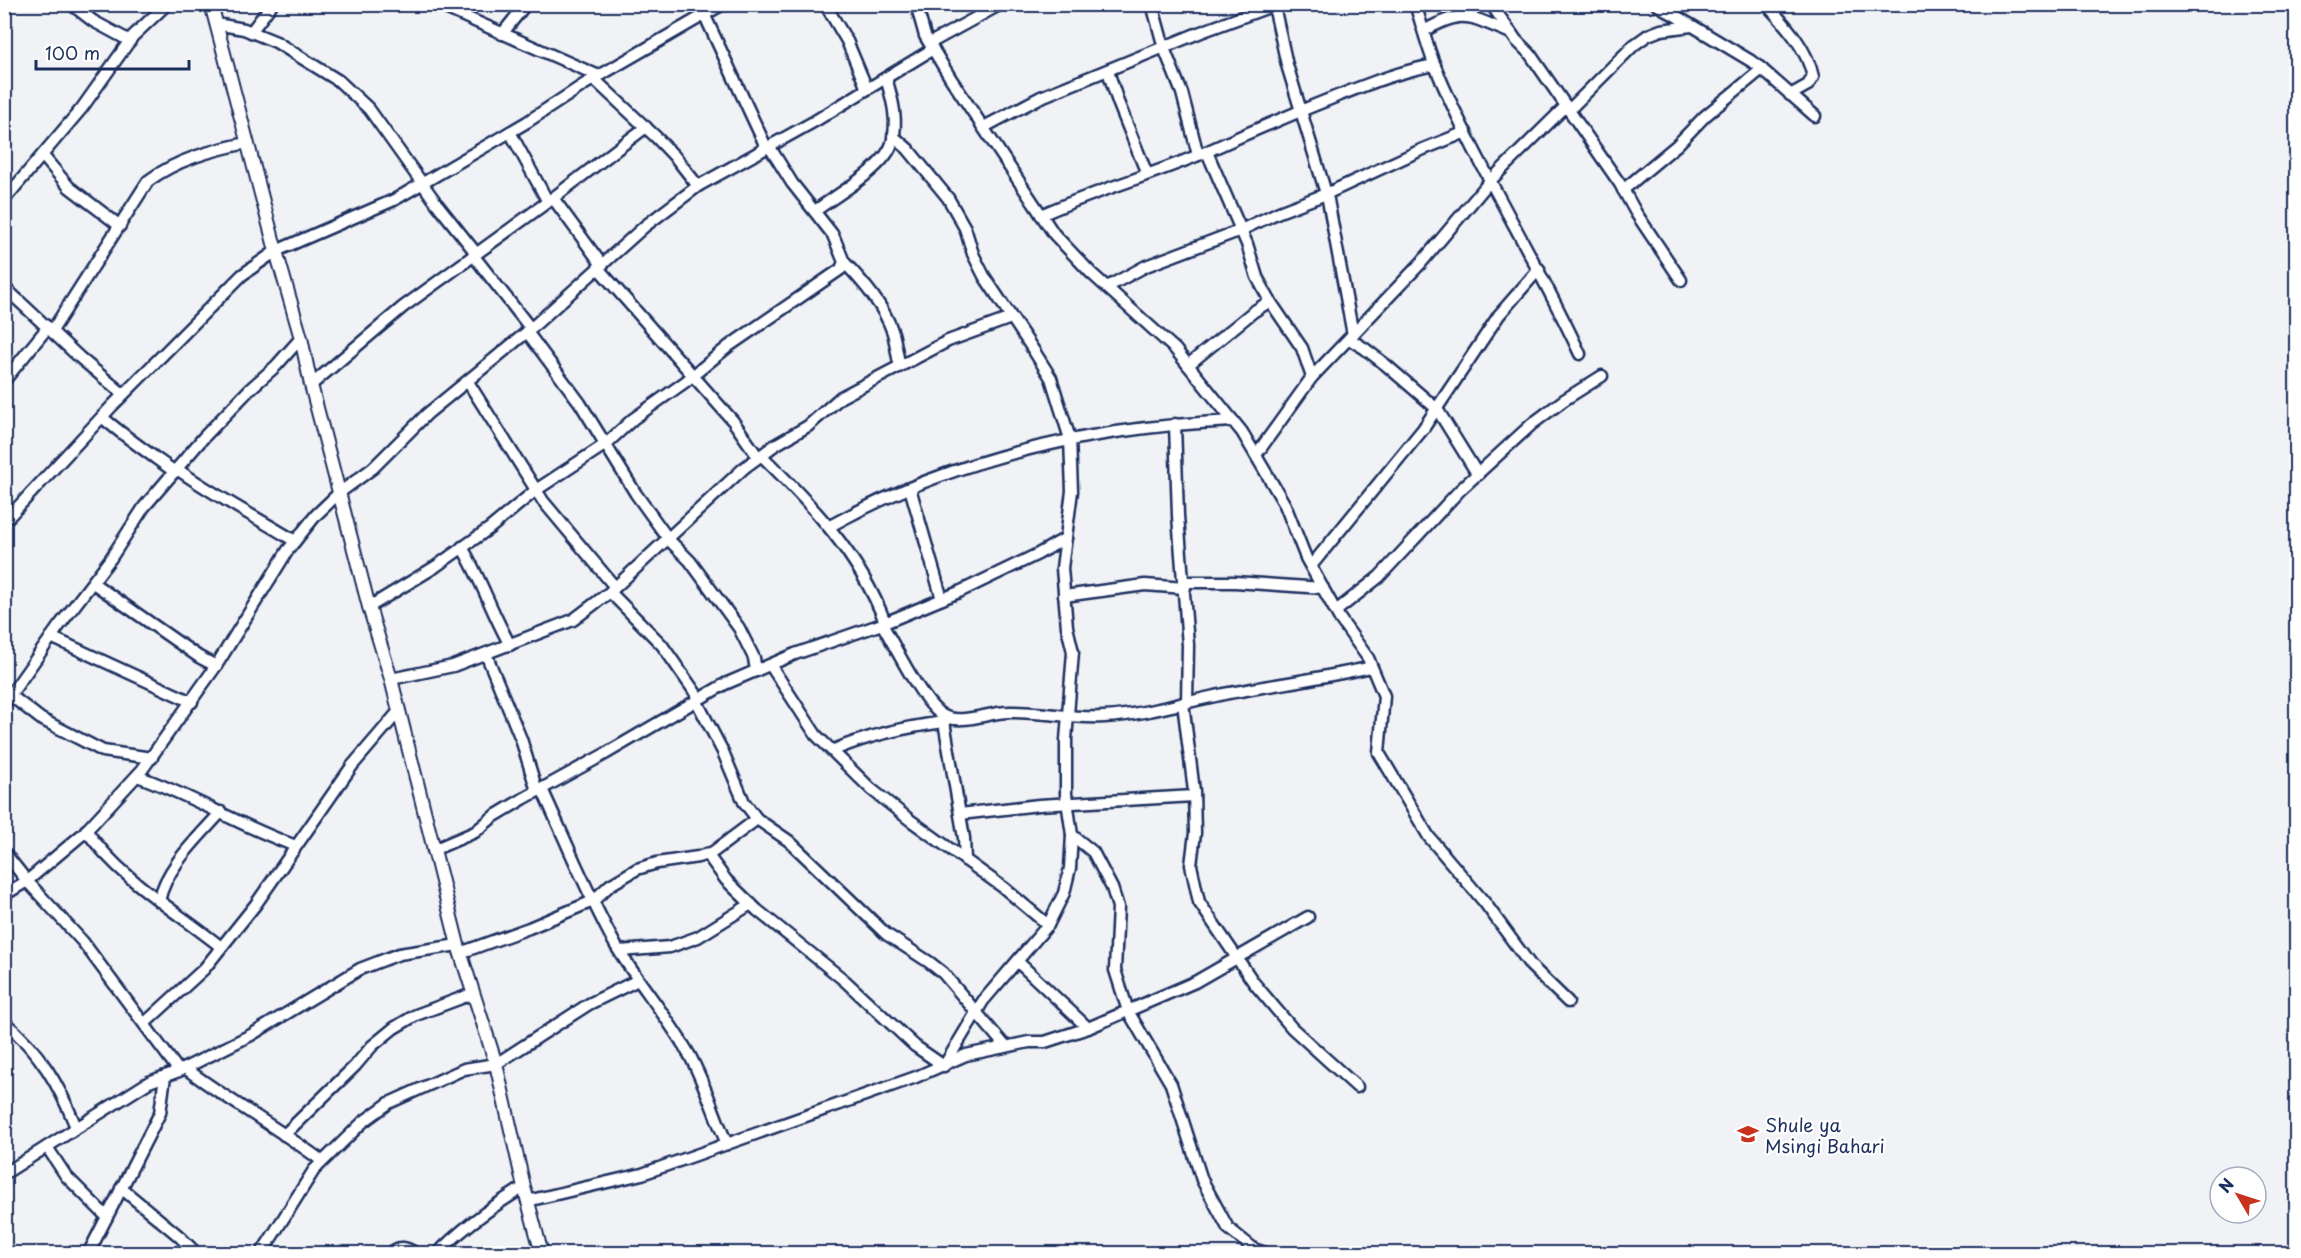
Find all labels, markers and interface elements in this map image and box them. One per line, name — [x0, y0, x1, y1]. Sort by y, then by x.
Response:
scale bar — [36, 33, 189, 71]
text: 100 m — [45, 39, 100, 66]
place label: Shule ya Msingi Bahari — [1765, 1111, 1885, 1159]
school or university icon: Shule ya Msingi Bahari — [1736, 1122, 1760, 1146]
north arrow — [2208, 1165, 2268, 1225]
text: N — [2212, 1172, 2239, 1197]

